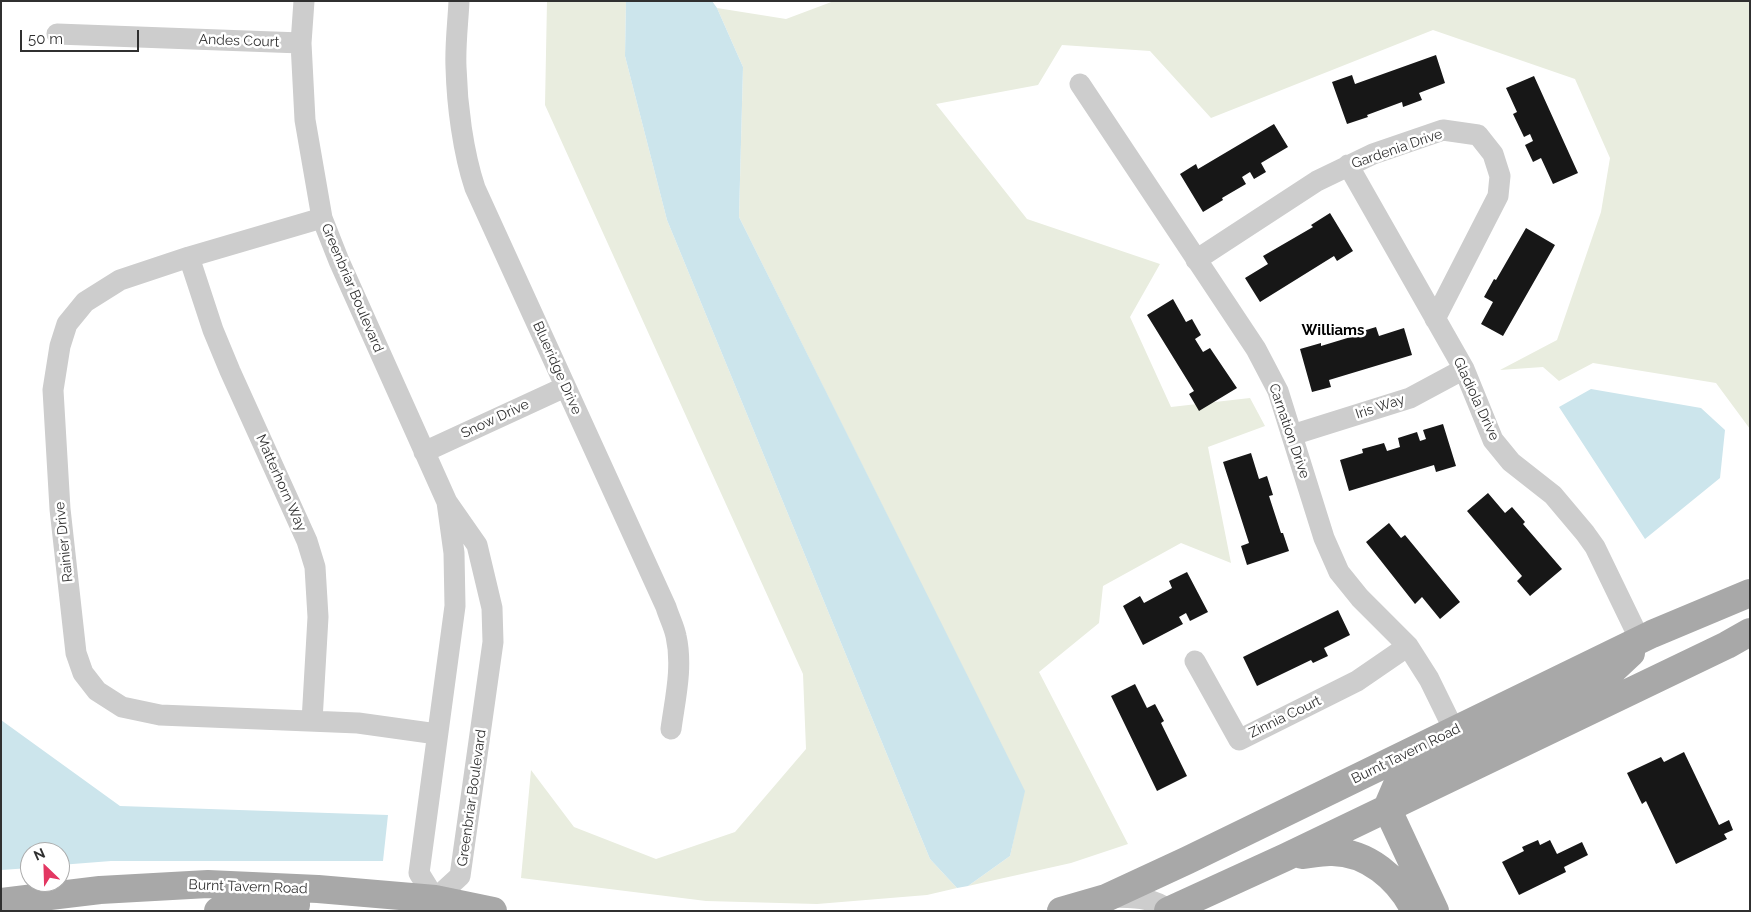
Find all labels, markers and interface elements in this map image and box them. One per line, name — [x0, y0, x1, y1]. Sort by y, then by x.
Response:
scale bar — [22, 20, 141, 52]
text: 50 m — [28, 30, 63, 48]
street label: Andes Court — [198, 31, 280, 51]
street label: Gardenia Drive — [1349, 126, 1445, 172]
street label: Greenbriar Boulevard — [317, 221, 387, 355]
street label: Blueridge Drive — [529, 319, 585, 417]
district label: Williams — [1302, 321, 1364, 339]
street label: Gladiola Drive — [1449, 355, 1503, 443]
street label: Carnation Drive — [1265, 381, 1313, 481]
street label: Iris Way — [1353, 391, 1407, 423]
street label: Snow Drive — [458, 396, 532, 442]
street label: Matterhorn Way — [252, 432, 310, 534]
street label: Rainier Drive — [51, 501, 77, 583]
street label: Zinnia Court — [1246, 692, 1324, 742]
street label: Burnt Tavern Road — [1349, 720, 1463, 788]
street label: Greenbriar Boulevard — [454, 728, 490, 868]
north arrow — [20, 842, 70, 892]
text: N — [31, 845, 47, 864]
street label: Burnt Tavern Road — [188, 877, 308, 897]

